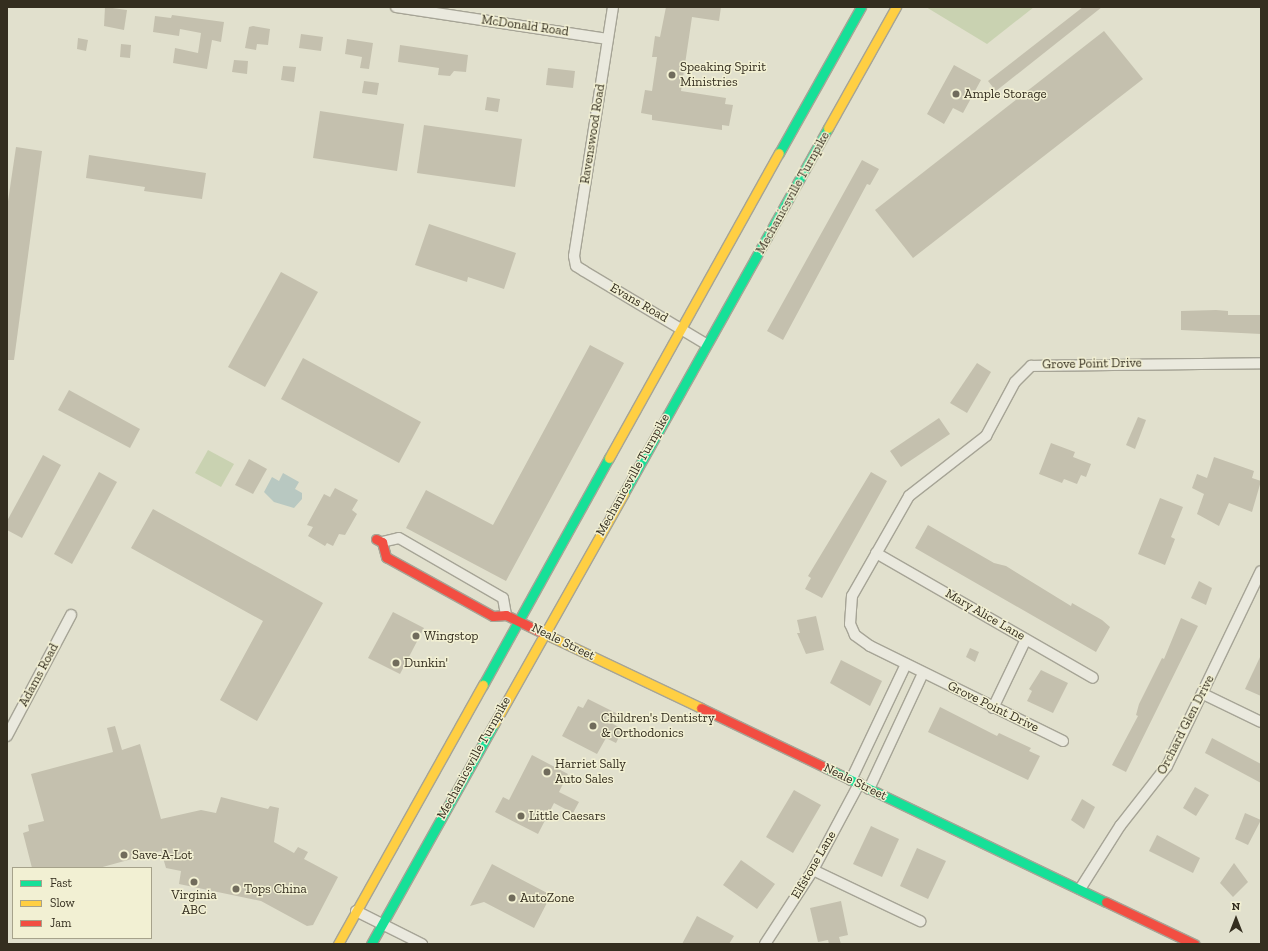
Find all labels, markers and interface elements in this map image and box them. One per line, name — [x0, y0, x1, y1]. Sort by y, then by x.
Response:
street label: McDonald Road — [480, 12, 570, 40]
place label: Speaking Spirit Ministries — [680, 60, 766, 91]
marker: Speaking Spirit Ministries — [667, 70, 677, 80]
street label: Ravenswood Road — [577, 83, 609, 185]
place label: Ample Storage — [964, 86, 1047, 102]
marker: Ample Storage — [951, 89, 961, 99]
street label: Mechanicsville Turnpike — [753, 129, 833, 257]
street label: Evans Road — [607, 280, 671, 326]
street label: Grove Point Drive — [1042, 355, 1142, 373]
street label: Mechanicsville Turnpike — [593, 411, 673, 539]
street label: Mary Alice Lane — [942, 586, 1028, 644]
street label: Neale Street — [529, 620, 597, 664]
place label: Wingstop — [424, 628, 478, 644]
marker: Wingstop — [411, 631, 421, 641]
street label: Adams Road — [16, 641, 62, 709]
place label: Dunkin' — [404, 655, 448, 671]
marker: Dunkin' — [391, 658, 401, 668]
street label: Orchard Glen Drive — [1154, 673, 1218, 777]
street label: Grove Point Drive — [945, 678, 1041, 736]
street label: Mechanicsville Turnpike — [434, 694, 514, 822]
place label: Children's Dentistry & Orthodonics — [601, 711, 715, 742]
marker: Children's Dentistry & Orthodonics — [588, 721, 598, 731]
place label: Harriet Sally Auto Sales — [555, 757, 626, 788]
street label: Neale Street — [821, 760, 889, 804]
marker: Harriet Sally Auto Sales — [542, 767, 552, 777]
place label: Little Caesars — [529, 808, 606, 824]
marker: Little Caesars — [516, 811, 526, 821]
street label: Elfstone Lane — [788, 828, 840, 902]
place label: Save-A-Lot — [132, 847, 192, 863]
marker: Save-A-Lot — [119, 850, 129, 860]
legend — [12, 867, 152, 939]
text: Fast — [50, 876, 72, 890]
marker: Virginia ABC — [189, 877, 199, 887]
place label: Tops China — [244, 881, 307, 897]
marker: Tops China — [231, 884, 241, 894]
place label: Virginia ABC — [171, 888, 217, 919]
place label: AutoZone — [520, 890, 574, 906]
marker: AutoZone — [507, 893, 517, 903]
text: Slow — [50, 896, 75, 910]
north arrow — [1216, 899, 1256, 939]
text: N — [1232, 900, 1240, 913]
text: Jam — [50, 916, 71, 930]

